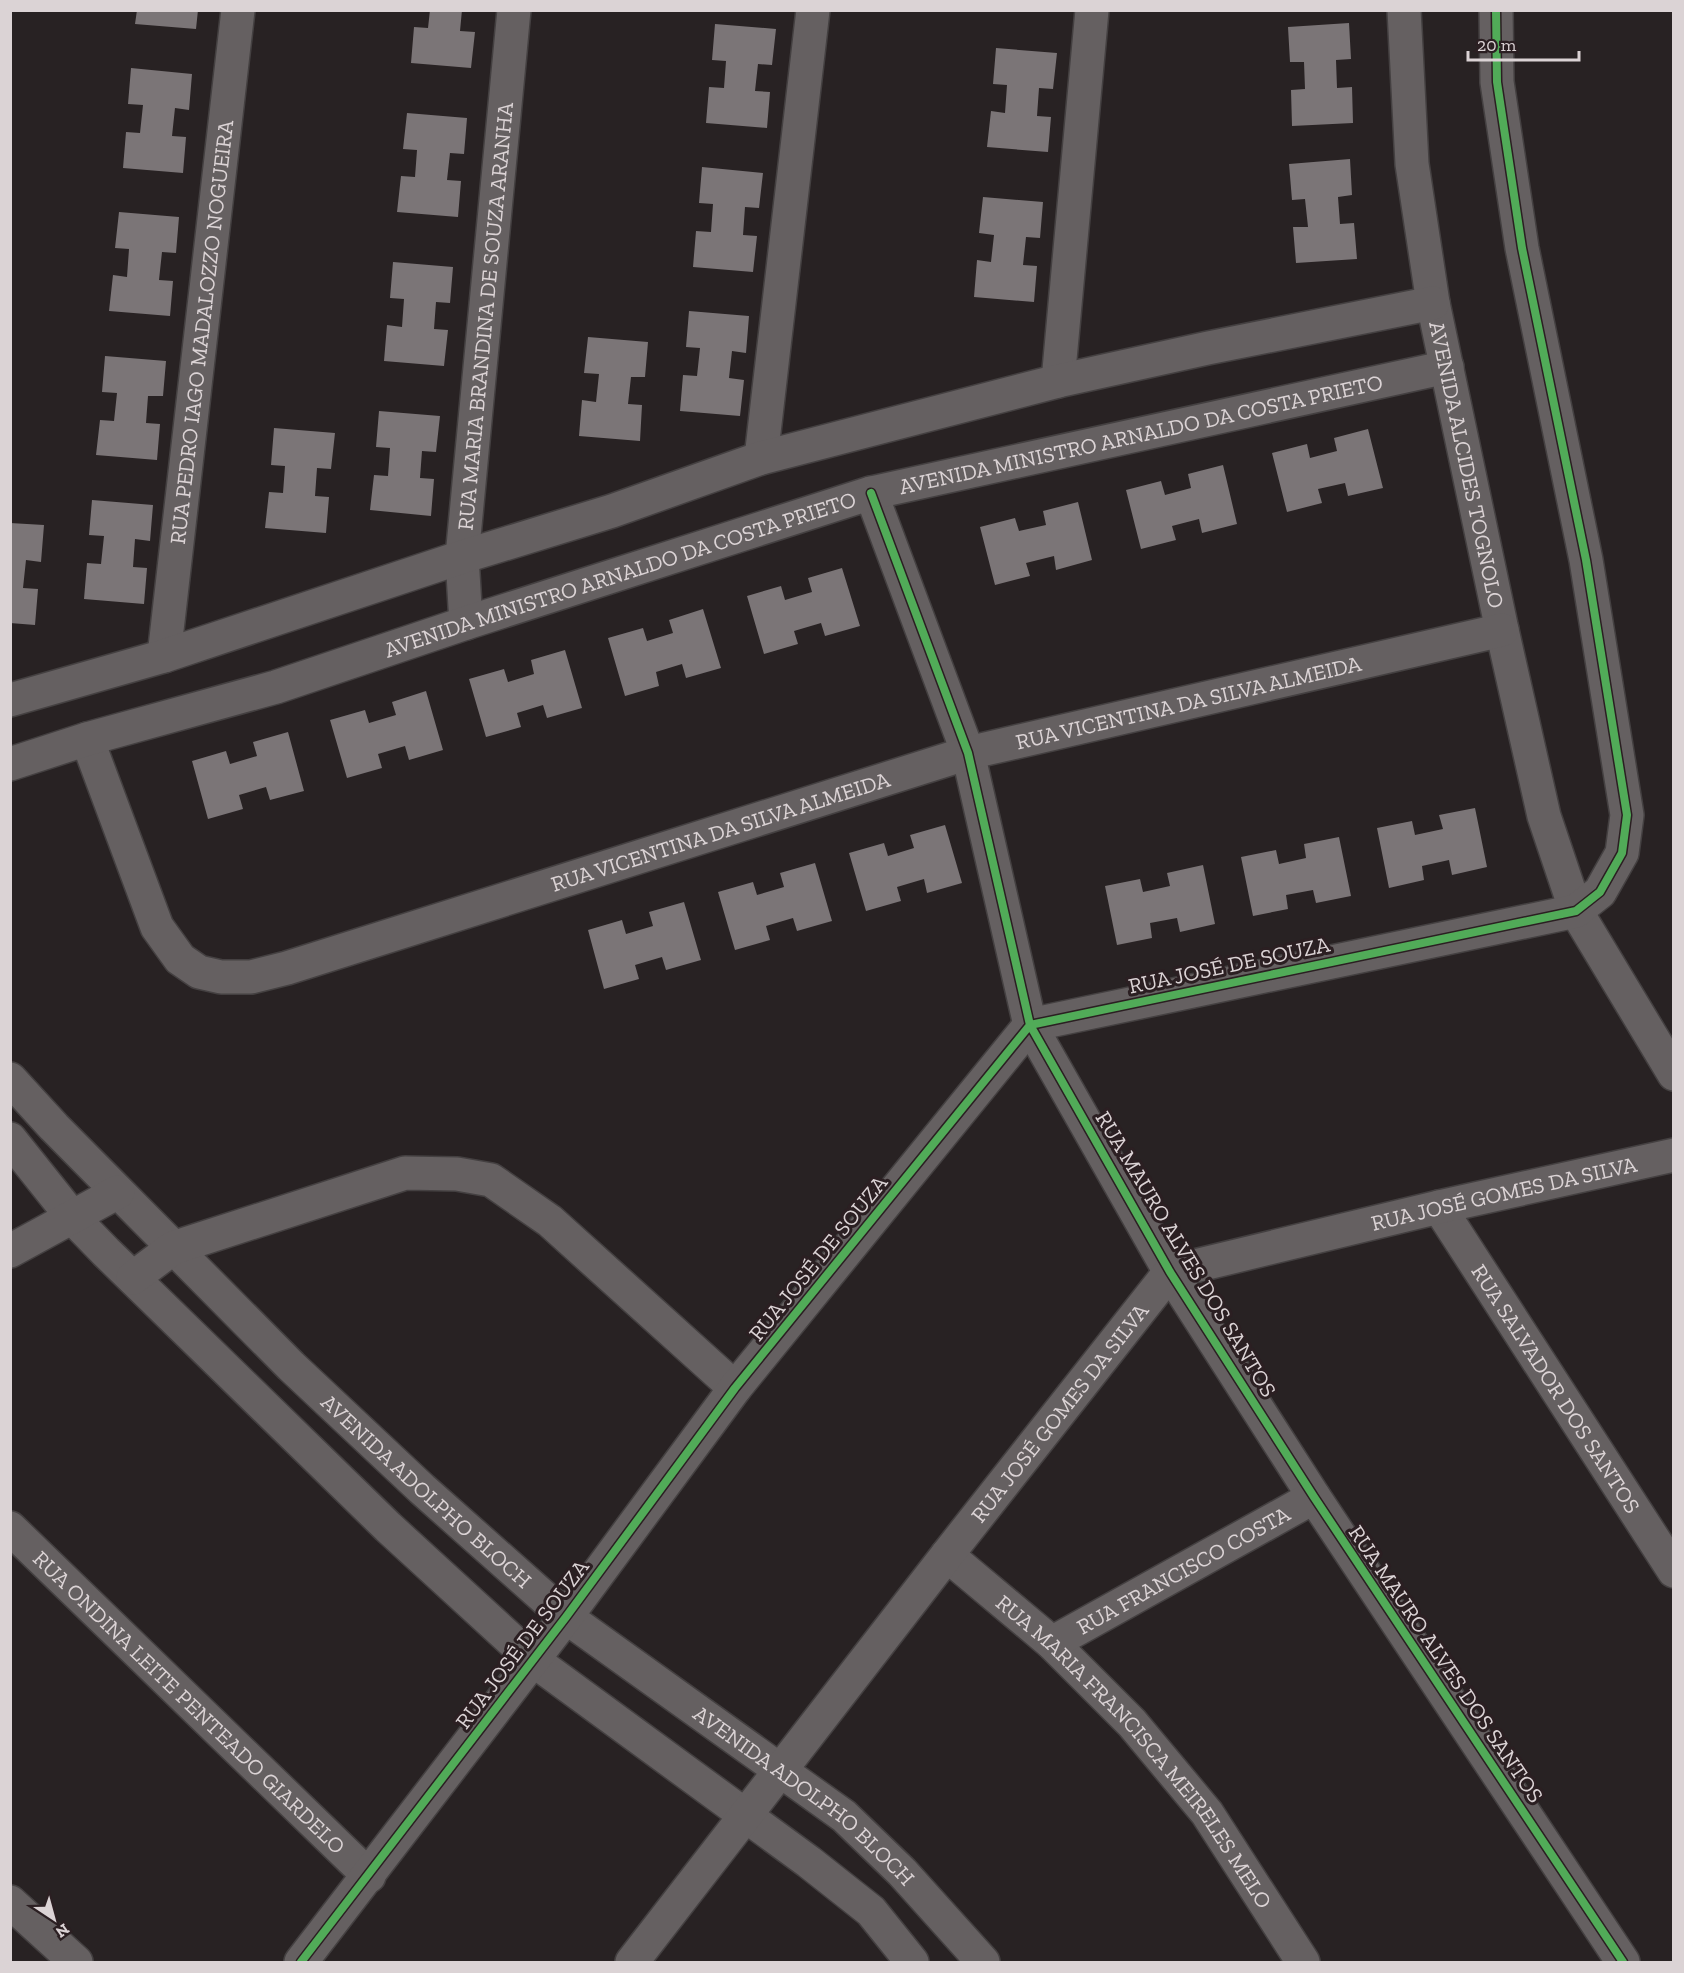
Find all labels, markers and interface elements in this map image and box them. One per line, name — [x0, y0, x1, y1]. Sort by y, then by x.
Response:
scale bar — [1468, 24, 1579, 62]
text: 20 m — [1477, 34, 1517, 56]
street label: RUA MARIA BRANDINA DE SOUZA ARANHA — [451, 100, 519, 532]
street label: RUA PEDRO IAGO MADALOZZO NOGUEIRA — [163, 118, 239, 546]
street label: AVENIDA ALCIDES TOGNOLO — [1424, 319, 1511, 611]
street label: AVENIDA MINISTRO ARNALDO DA COSTA PRIETO — [897, 368, 1385, 500]
street label: AVENIDA MINISTRO ARNALDO DA COSTA PRIETO — [381, 485, 859, 663]
street label: RUA VICENTINA DA SILVA ALMEIDA — [1013, 649, 1364, 755]
street label: RUA VICENTINA DA SILVA ALMEIDA — [548, 765, 894, 897]
street label: RUA JOSÉ DE SOUZA — [1126, 930, 1333, 1000]
street label: RUA MAURO ALVES DOS SANTOS — [1090, 1106, 1282, 1402]
street label: RUA JOSÉ GOMES DA SILVA — [1368, 1150, 1640, 1236]
street label: RUA JOSÉ DE SOUZA — [743, 1169, 894, 1346]
street label: RUA SALVADOR DOS SANTOS — [1466, 1259, 1646, 1518]
street label: RUA JOSÉ GOMES DA SILVA — [965, 1297, 1154, 1528]
street label: AVENIDA ADOLPHO BLOCH — [316, 1388, 537, 1594]
street label: RUA FRANCISCO COSTA — [1072, 1499, 1295, 1640]
street label: RUA MAURO ALVES DOS SANTOS — [1343, 1520, 1549, 1808]
street label: RUA ONDINA LEITE PENTEADO GIARDELO — [28, 1545, 351, 1859]
street label: RUA JOSÉ DE SOUZA — [449, 1553, 595, 1734]
street label: RUA MARIA FRANCISCA MEIRELES MELO — [991, 1589, 1278, 1913]
street label: AVENIDA ADOLPHO BLOCH — [688, 1699, 921, 1891]
north arrow — [24, 1889, 84, 1949]
text: N — [52, 1919, 73, 1942]

